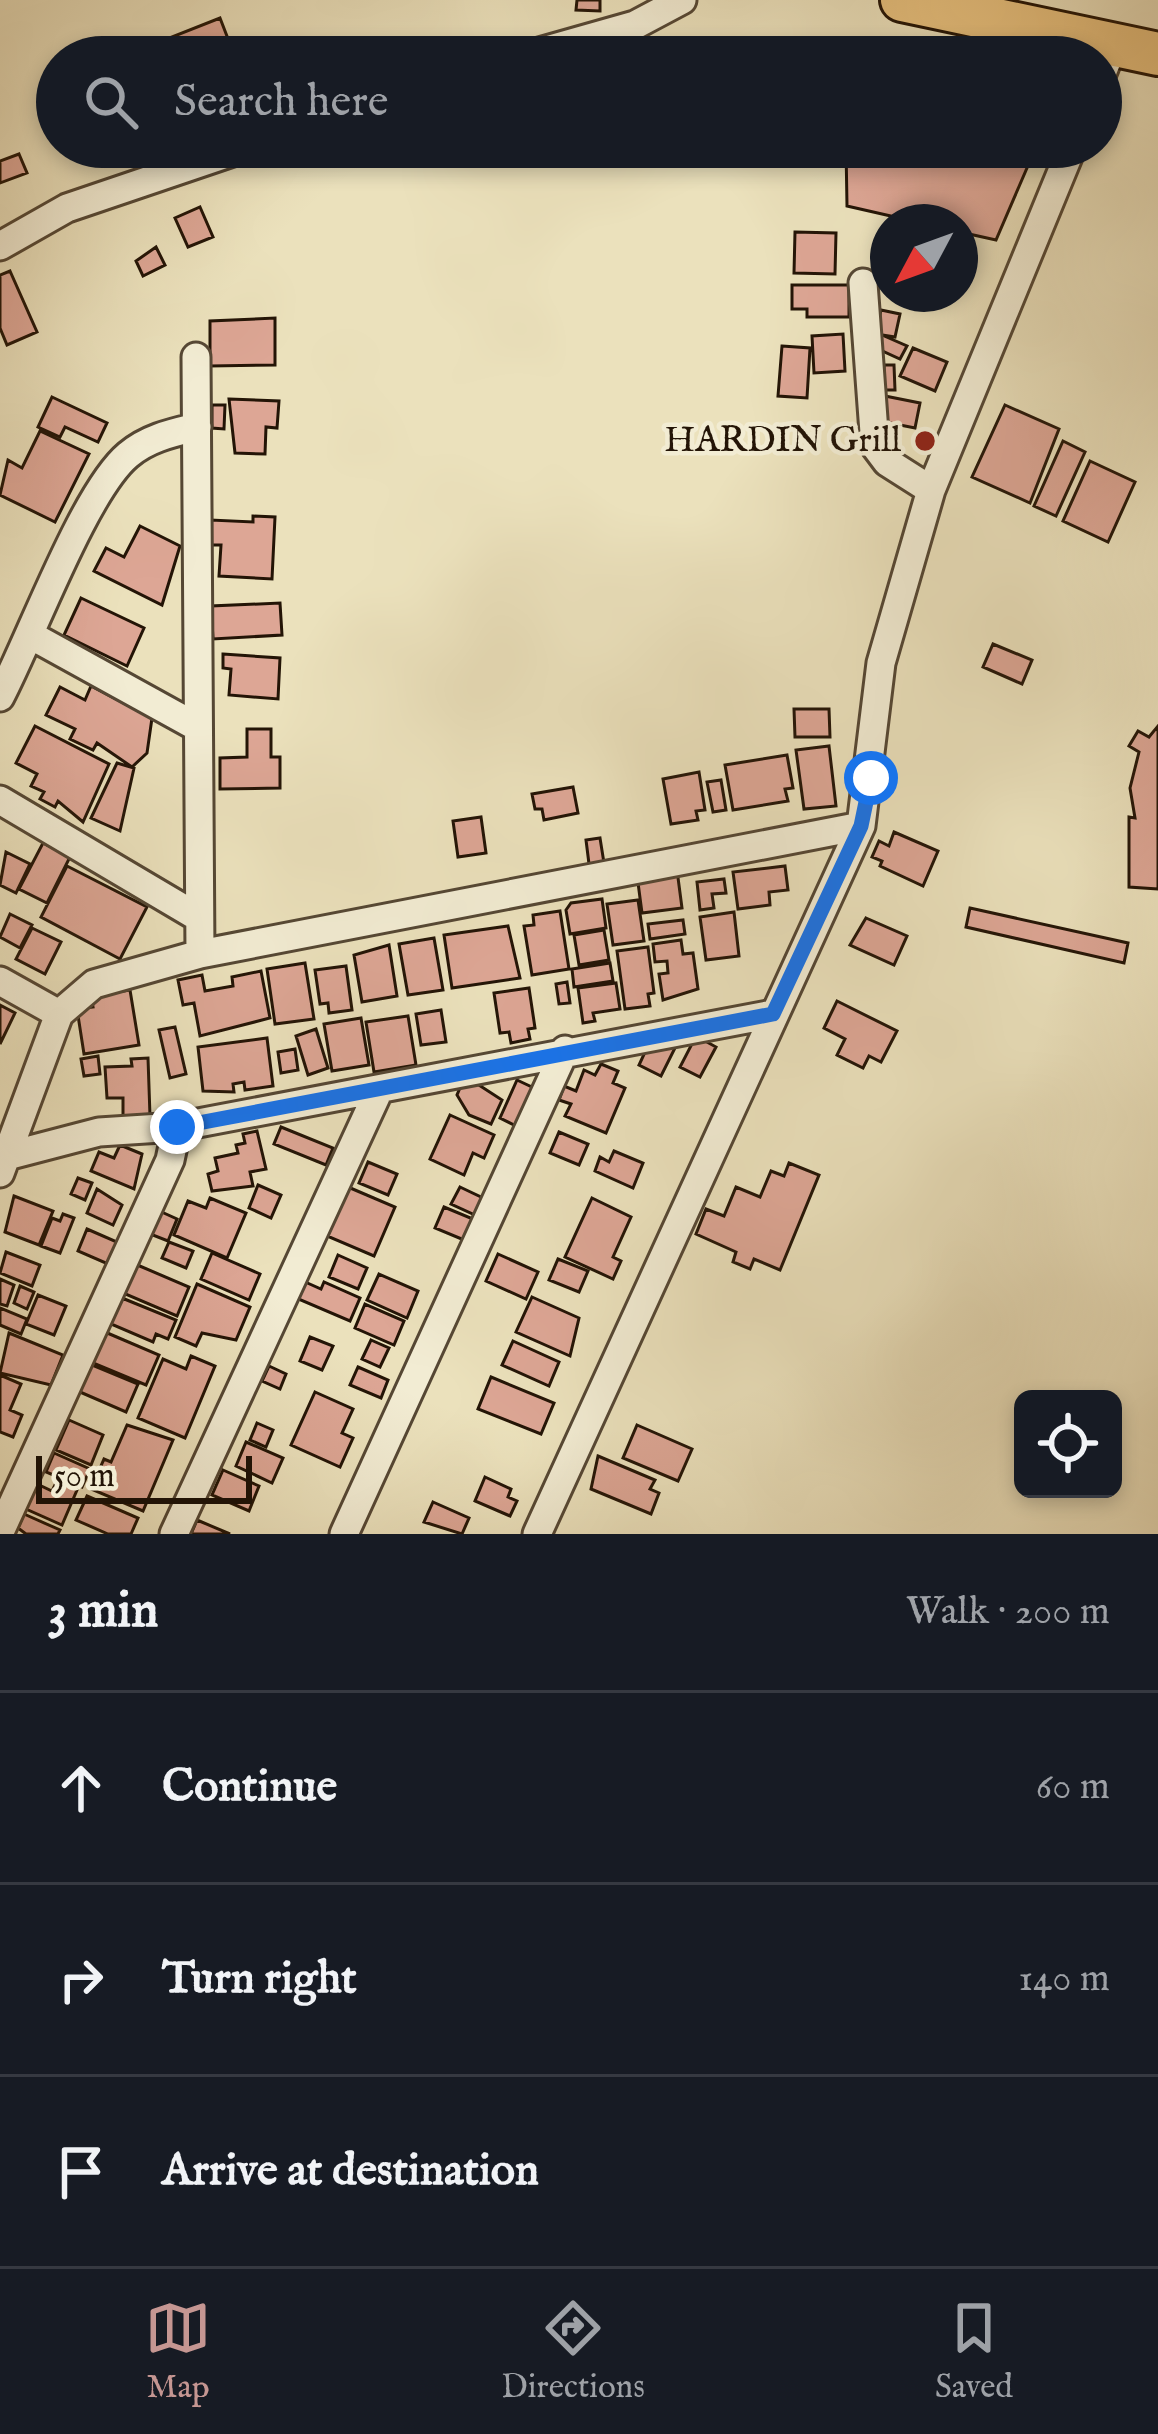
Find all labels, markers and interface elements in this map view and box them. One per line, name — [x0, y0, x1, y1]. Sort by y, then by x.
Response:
search box — [36, 36, 1122, 168]
icon: search — [78, 69, 144, 135]
text: Search here — [174, 74, 388, 131]
north arrow — [870, 204, 978, 312]
place label: HARDIN Grill — [664, 418, 901, 464]
marker: HARDIN Grill — [912, 428, 938, 454]
route start — [844, 751, 898, 805]
route end — [150, 1100, 204, 1154]
map controls — [1014, 1390, 1122, 1498]
button: locate — [1014, 1390, 1122, 1498]
scale bar — [36, 1450, 252, 1503]
text: 50 m — [54, 1456, 115, 1498]
text: 3 min — [48, 1580, 158, 1645]
text: Walk · 200 m — [906, 1588, 1110, 1637]
icon: ahead — [48, 1755, 114, 1821]
text: Continue — [162, 1759, 337, 1816]
text: 60 m — [1036, 1763, 1110, 1812]
icon: right — [48, 1947, 114, 2013]
text: Turn right — [162, 1951, 357, 2008]
text: 140 m — [1019, 1955, 1110, 2004]
icon: arrive — [48, 2139, 114, 2205]
text: Arrive at destination — [162, 2143, 539, 2200]
tab: Map — [145, 2295, 211, 2409]
tab: Directions — [501, 2295, 645, 2409]
tab: Saved — [935, 2295, 1013, 2409]

